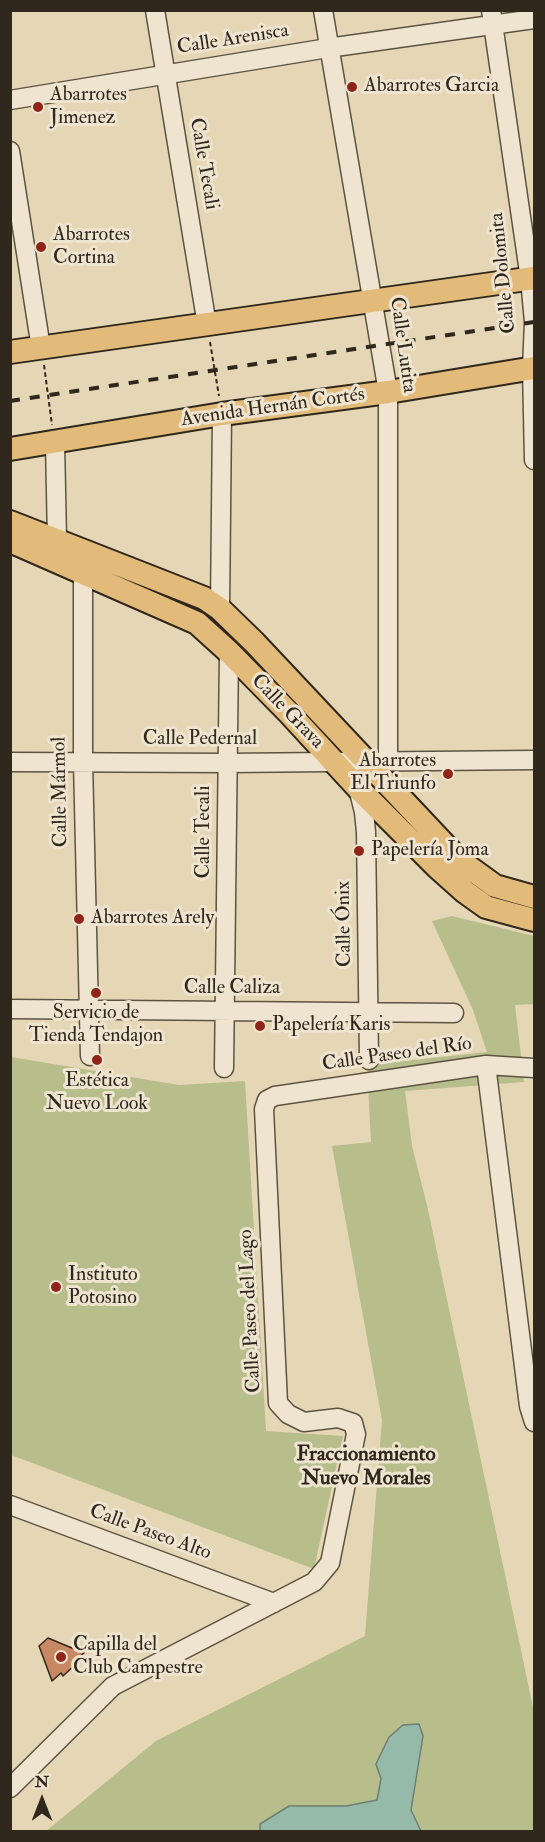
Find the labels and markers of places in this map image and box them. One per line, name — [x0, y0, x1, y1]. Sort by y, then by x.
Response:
place label: Abarrotes Garcia — [364, 75, 499, 99]
marker: Abarrotes Garcia — [345, 80, 359, 94]
place label: Abarrotes Jimenez — [50, 84, 127, 131]
marker: Abarrotes Jimenez — [31, 100, 45, 114]
place label: Abarrotes Cortina — [53, 224, 130, 271]
marker: Abarrotes Cortina — [34, 240, 48, 254]
place label: Abarrotes El Triunfo — [350, 750, 436, 797]
marker: Abarrotes El Triunfo — [441, 767, 455, 781]
place label: Papelería Joma — [371, 839, 489, 863]
marker: Papelería Joma — [352, 844, 366, 858]
place label: Abarrotes Arely — [91, 907, 214, 931]
marker: Abarrotes Arely — [72, 912, 86, 926]
marker: Servicio de Tienda Tendajon — [89, 986, 103, 1000]
place label: Servicio de Tienda Tendajon — [29, 1002, 163, 1049]
place label: Papelería Karis — [272, 1014, 390, 1038]
marker: Papelería Karis — [253, 1019, 267, 1033]
marker: Estética Nuevo Look — [90, 1053, 104, 1067]
place label: Estética Nuevo Look — [46, 1070, 148, 1117]
place label: Instituto Potosino — [68, 1264, 138, 1311]
marker: Instituto Potosino — [49, 1280, 63, 1294]
place label: Capilla del Club Campestre — [73, 1634, 203, 1681]
marker: Capilla del Club Campestre — [54, 1650, 68, 1664]

